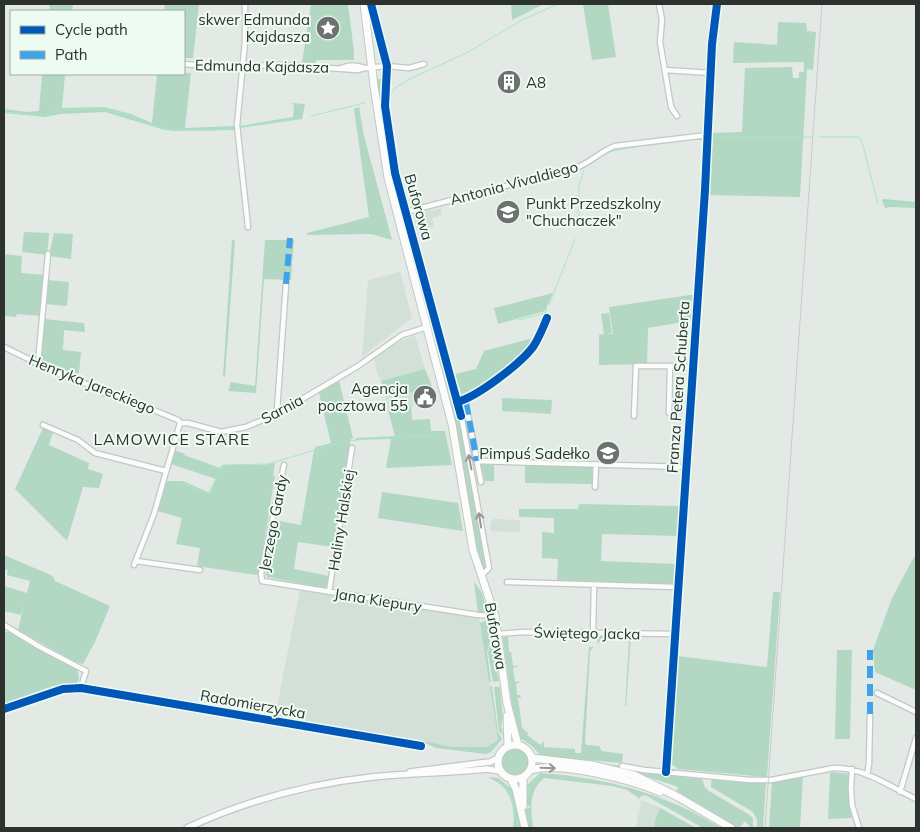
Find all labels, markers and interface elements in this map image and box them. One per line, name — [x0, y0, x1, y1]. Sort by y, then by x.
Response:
legend — [10, 10, 185, 75]
place label: skwer Edmunda Kajdasza — [198, 10, 310, 46]
place icon: skwer Edmunda Kajdasza — [315, 15, 341, 41]
text: Cycle path — [55, 20, 128, 39]
text: Path — [55, 45, 87, 64]
street label: Edmunda Kajdasza — [195, 55, 329, 77]
building icon: A8 — [496, 69, 522, 95]
place label: A8 — [526, 73, 546, 92]
street label: Antonia Vivaldiego — [448, 157, 580, 209]
street label: Buforowa — [401, 172, 437, 242]
place label: Punkt Przedszkolny "Chuchaczek" — [526, 194, 661, 230]
school or university icon: Punkt Przedszkolny "Chuchaczek" — [495, 199, 521, 225]
street label: Franza Petera Schuberta — [662, 300, 694, 474]
street label: Henryka Jareckiego — [26, 350, 158, 418]
place label: Agencja pocztowa 55 — [318, 379, 408, 415]
public building icon: Agencja pocztowa 55 — [412, 384, 438, 410]
street label: Sarnia — [258, 390, 306, 428]
district label: LAMOWICE STARE — [94, 429, 250, 449]
school or university icon: Pimpuś Sadełko — [595, 440, 621, 466]
place label: Pimpuś Sadełko — [479, 444, 590, 463]
one-way arrow — [465, 454, 474, 470]
street label: Haliny Halskiej — [324, 468, 358, 572]
street label: Jerzego Gardy — [254, 473, 292, 573]
one-way arrow — [474, 513, 484, 529]
street label: Jana Kiepury — [333, 584, 423, 616]
street label: Buforowa — [481, 601, 511, 671]
street label: Świętego Jacka — [533, 623, 641, 643]
street label: Radomierzycka — [199, 685, 307, 723]
one-way arrow — [540, 764, 556, 773]

